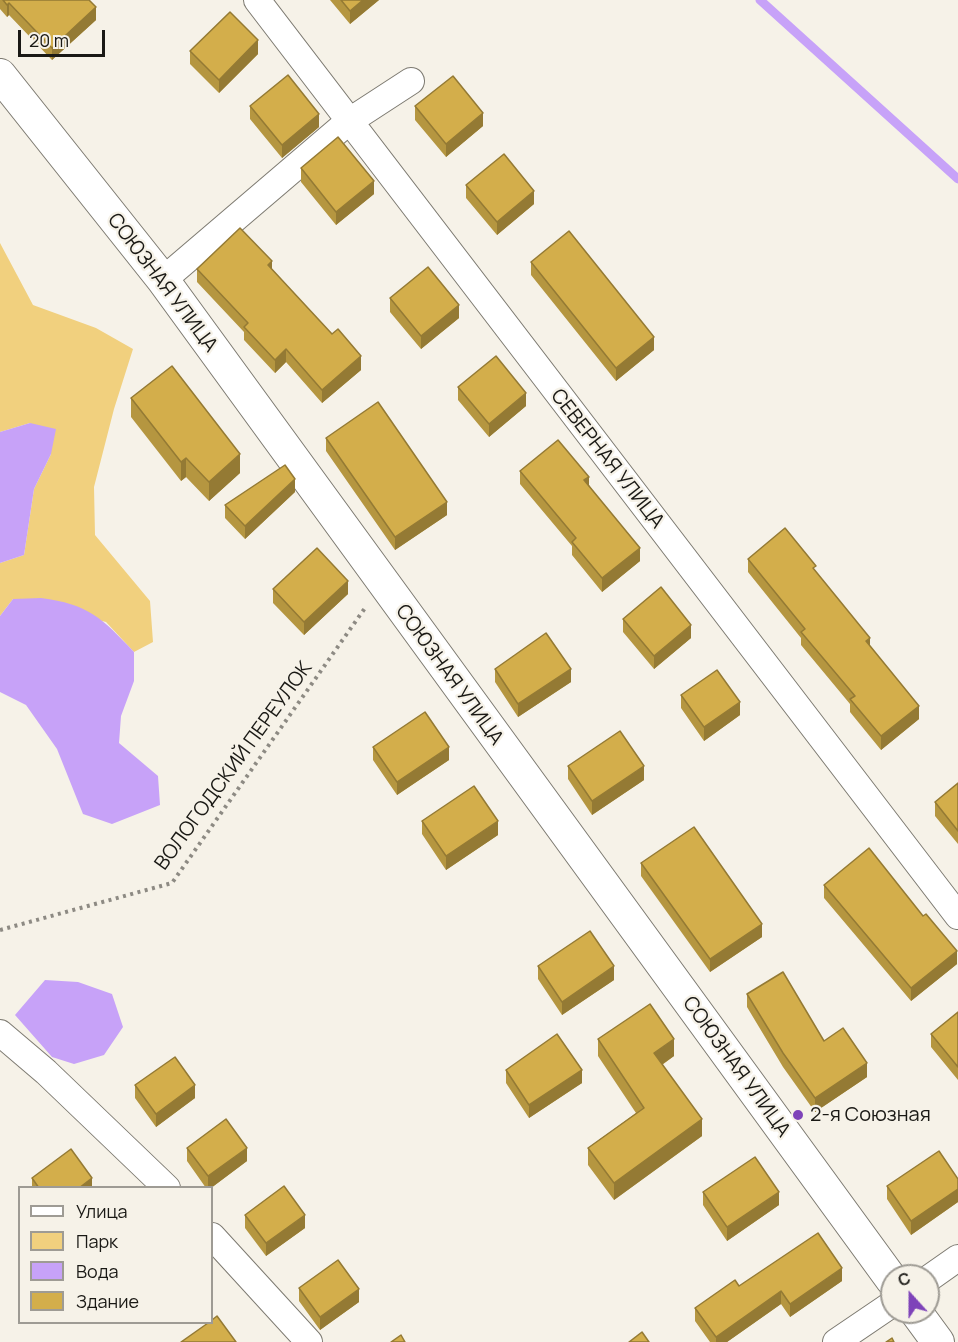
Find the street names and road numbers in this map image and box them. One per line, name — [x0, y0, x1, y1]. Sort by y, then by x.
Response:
street label: СОЮЗНАЯ УЛИЦА — [102, 209, 222, 357]
street label: СЕВЕРНАЯ УЛИЦА — [545, 385, 669, 533]
street label: СОЮЗНАЯ УЛИЦА — [390, 600, 508, 750]
street label: ВОЛОГОДСКИЙ ПЕРЕУЛОК — [150, 657, 318, 875]
street label: СОЮЗНАЯ УЛИЦА — [677, 992, 795, 1142]

